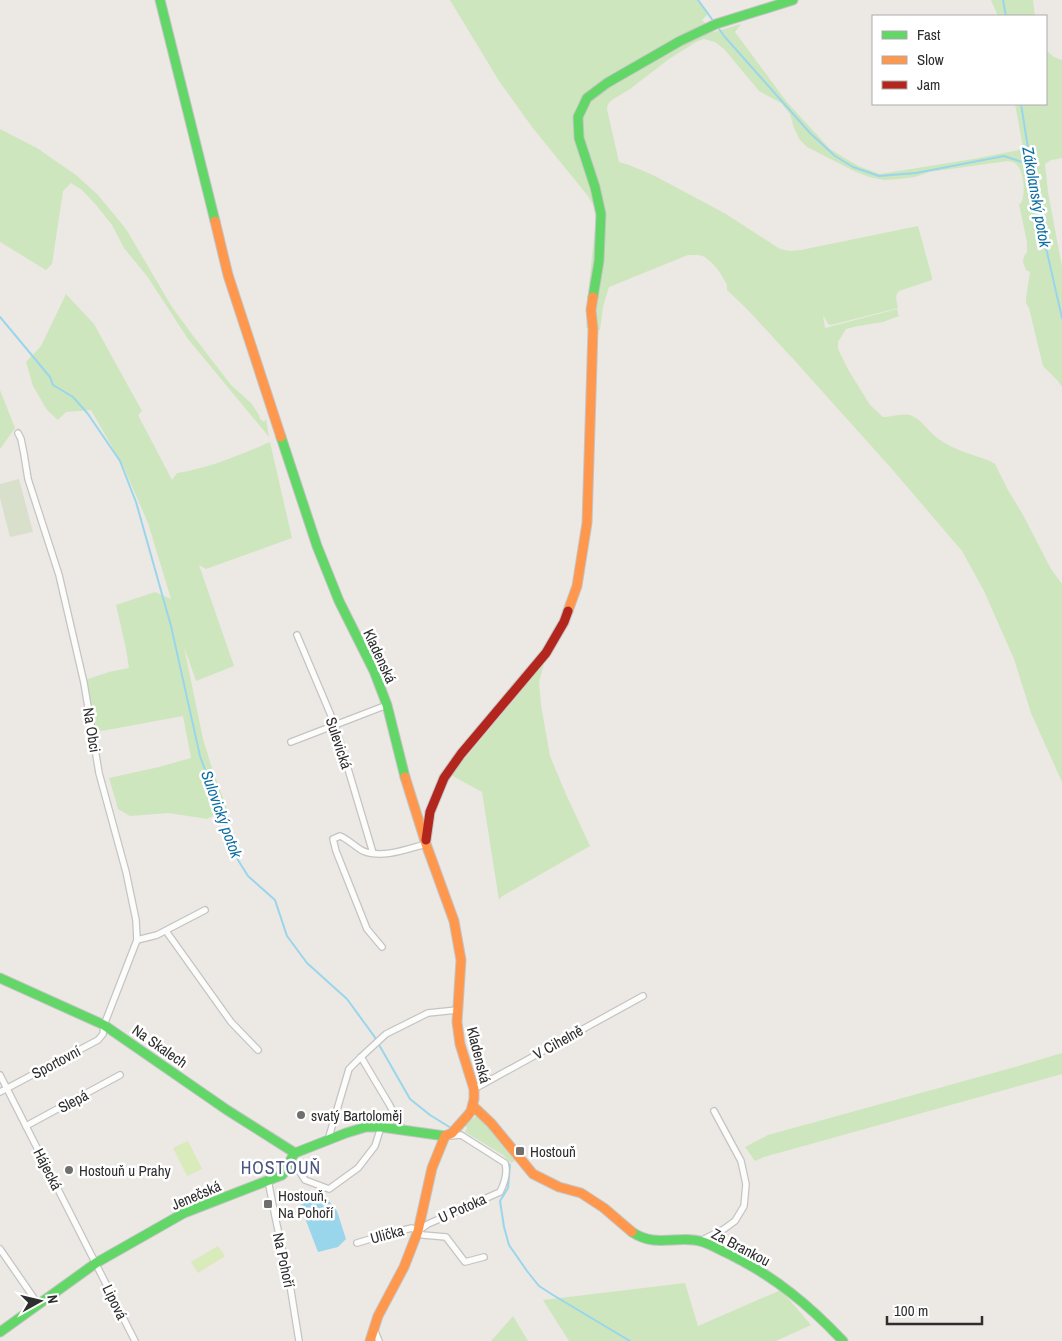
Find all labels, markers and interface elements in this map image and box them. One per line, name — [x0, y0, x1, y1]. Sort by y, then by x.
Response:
legend — [872, 15, 1047, 105]
text: Fast — [917, 24, 941, 45]
text: Slow — [917, 49, 944, 70]
text: Jam — [917, 74, 940, 95]
water label: Zákolanský potok — [1017, 144, 1057, 250]
street label: Kladenská — [358, 626, 402, 687]
street label: Na Obci — [78, 706, 106, 754]
street label: Sulevická — [321, 714, 357, 772]
water label: Sulovický potok — [196, 767, 248, 861]
street label: Na Skalech — [128, 1019, 192, 1073]
street label: V Cihelně — [529, 1020, 587, 1064]
street label: Kladenská — [462, 1025, 496, 1086]
street label: Sportovní — [28, 1040, 85, 1084]
street label: Slepá — [54, 1084, 92, 1118]
place label: svatý Bartoloměj — [311, 1105, 402, 1126]
marker: svatý Bartoloměj — [295, 1109, 307, 1121]
place label: Hostouň — [530, 1141, 576, 1162]
street label: Hájecká — [29, 1144, 68, 1194]
marker: Hostouň — [514, 1145, 526, 1157]
district label: HOSTOUŇ — [241, 1155, 321, 1180]
place label: Hostouň u Prahy — [79, 1160, 171, 1181]
marker: Hostouň u Prahy — [63, 1164, 75, 1176]
street label: Jenečská — [168, 1175, 224, 1215]
place label: Hostouň, Na Pohoří — [278, 1185, 334, 1223]
street label: U Potoka — [435, 1188, 490, 1228]
marker: Hostouň, Na Pohoří — [262, 1198, 274, 1210]
street label: Ulička — [368, 1219, 406, 1249]
street label: Za Brankou — [708, 1223, 774, 1271]
street label: Na Pohoří — [268, 1231, 300, 1290]
north arrow — [15, 1276, 65, 1326]
street label: Lipová — [97, 1281, 133, 1323]
text: N — [43, 1294, 62, 1305]
scale bar — [887, 1294, 982, 1326]
text: 100 m — [894, 1300, 928, 1321]

